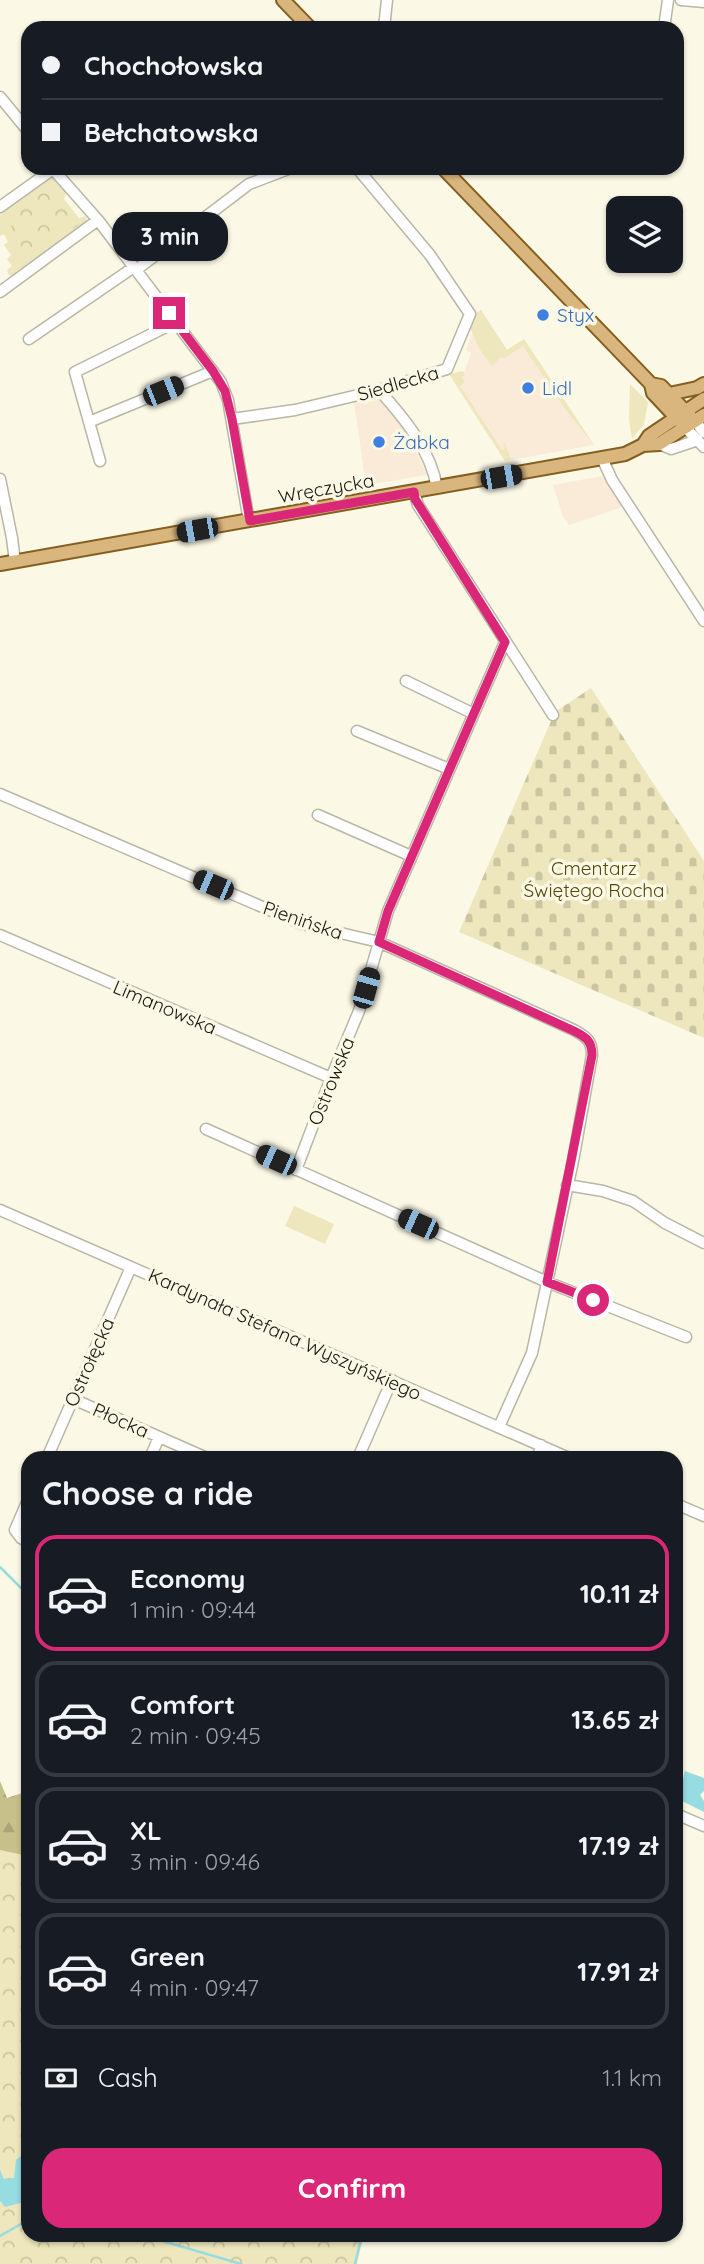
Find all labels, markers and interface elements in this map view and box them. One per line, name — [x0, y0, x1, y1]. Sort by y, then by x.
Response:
text: Chochołowska — [84, 49, 263, 82]
text: Bełchatowska — [84, 116, 259, 149]
map controls — [606, 196, 683, 273]
button: layers — [606, 196, 683, 273]
callout: 3 min — [111, 212, 227, 260]
text: 3 min — [140, 222, 200, 251]
route end — [153, 297, 185, 329]
place label: Styx — [557, 303, 594, 327]
marker: Styx — [535, 307, 551, 323]
street label: Siedlecka — [355, 360, 441, 406]
car — [140, 373, 187, 409]
place label: Lidl — [542, 376, 572, 400]
marker: Lidl — [520, 380, 536, 396]
place label: Żabka — [393, 430, 450, 454]
marker: Żabka — [371, 434, 387, 450]
car — [479, 463, 524, 491]
street label: Wręczycka — [276, 468, 376, 508]
car — [175, 516, 220, 544]
park label: Cmentarz Świętego Rocha — [523, 856, 665, 902]
car — [190, 867, 237, 903]
street label: Pienińska — [260, 895, 346, 945]
car — [351, 965, 382, 1011]
street label: Limanowska — [110, 974, 220, 1040]
street label: Ostrowska — [302, 1033, 360, 1129]
car — [253, 1142, 300, 1178]
car — [395, 1206, 442, 1242]
street label: Kardynała Stefana Wyszyńskiego — [145, 1263, 425, 1405]
route start — [577, 1284, 609, 1316]
street label: Ostrołęcka — [59, 1314, 119, 1410]
street label: Płocka — [89, 1397, 153, 1443]
text: Choose a ride — [42, 1473, 254, 1513]
icon: car — [46, 1562, 109, 1625]
text: Economy — [130, 1562, 245, 1595]
text: 10.11 zł — [580, 1577, 658, 1610]
text: 1 min · 09:44 — [130, 1595, 256, 1624]
icon: car — [46, 1688, 109, 1751]
text: Comfort — [130, 1688, 235, 1721]
text: 13.65 zł — [571, 1703, 658, 1736]
text: 2 min · 09:45 — [130, 1721, 261, 1750]
icon: car — [46, 1814, 109, 1877]
text: XL — [130, 1814, 162, 1847]
text: 17.19 zł — [578, 1829, 658, 1862]
text: 3 min · 09:46 — [130, 1847, 260, 1876]
icon: car — [46, 1940, 109, 2003]
text: Green — [130, 1940, 205, 1973]
text: 17.91 zł — [577, 1955, 658, 1988]
text: 4 min · 09:47 — [130, 1973, 259, 2002]
icon: cash — [42, 2059, 80, 2097]
text: Cash — [98, 2061, 158, 2094]
text: 1.1 km — [602, 2063, 662, 2092]
button: Confirm — [42, 2148, 662, 2228]

